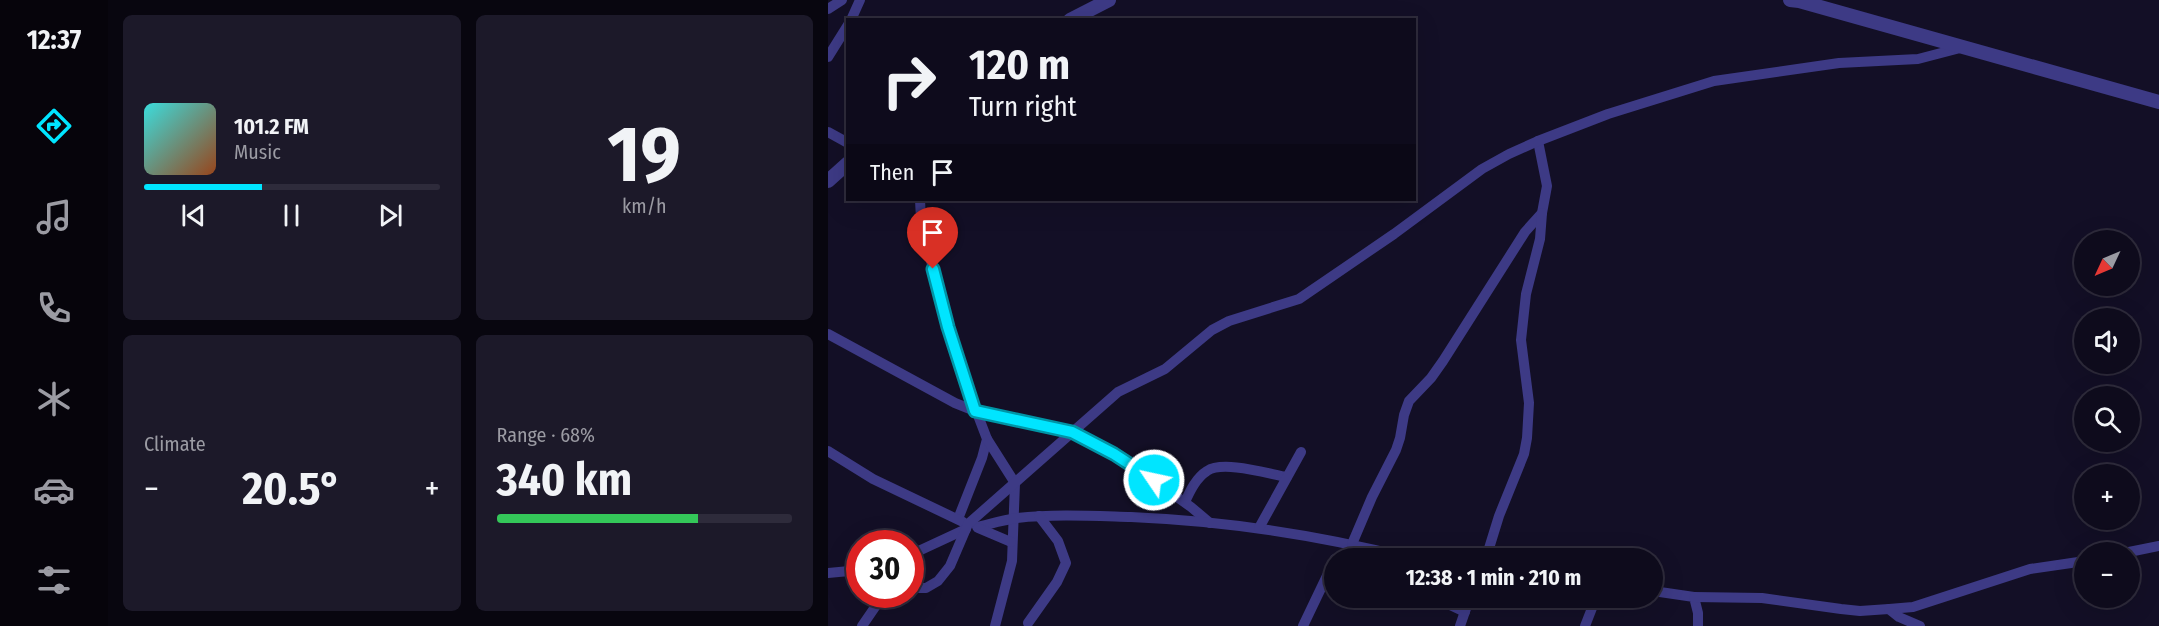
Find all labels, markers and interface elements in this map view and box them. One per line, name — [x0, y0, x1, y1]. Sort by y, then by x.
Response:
text: 12:37 — [27, 24, 81, 56]
text: 120 m — [969, 40, 1070, 90]
icon: right — [870, 42, 948, 120]
text: Turn right — [969, 91, 1077, 123]
icon: directions — [33, 105, 75, 147]
text: 19 — [608, 108, 681, 202]
text: 101.2 FM — [234, 113, 309, 140]
text: Music — [234, 140, 281, 164]
icon: arrive — [926, 156, 959, 189]
text: Then — [870, 159, 914, 186]
text: km/h — [622, 194, 667, 218]
icon: music — [33, 196, 75, 238]
icon: previous — [177, 199, 210, 232]
icon: pause — [275, 199, 308, 232]
icon: next — [374, 199, 407, 232]
pin — [907, 207, 958, 269]
icon: arrive — [916, 216, 949, 249]
north arrow — [2074, 230, 2140, 296]
map controls — [2074, 230, 2140, 608]
icon: phone — [33, 287, 75, 329]
button: sound — [2074, 308, 2140, 374]
icon: climate — [33, 378, 75, 420]
button: search — [2074, 386, 2140, 452]
text: Range · 68% — [497, 423, 595, 447]
text: Climate — [144, 432, 206, 456]
position arrow — [1122, 448, 1186, 512]
text: 340 km — [497, 453, 632, 507]
text: 20.5° — [242, 462, 341, 516]
button: + — [2074, 464, 2140, 530]
icon: car — [33, 469, 75, 511]
text: − — [144, 469, 159, 509]
text: + — [424, 469, 439, 509]
speed limit sign: 30 — [846, 530, 924, 608]
button: − — [2074, 542, 2140, 608]
icon: filters — [33, 559, 75, 601]
text: 12:38 · 1 min · 210 m — [1406, 564, 1581, 591]

